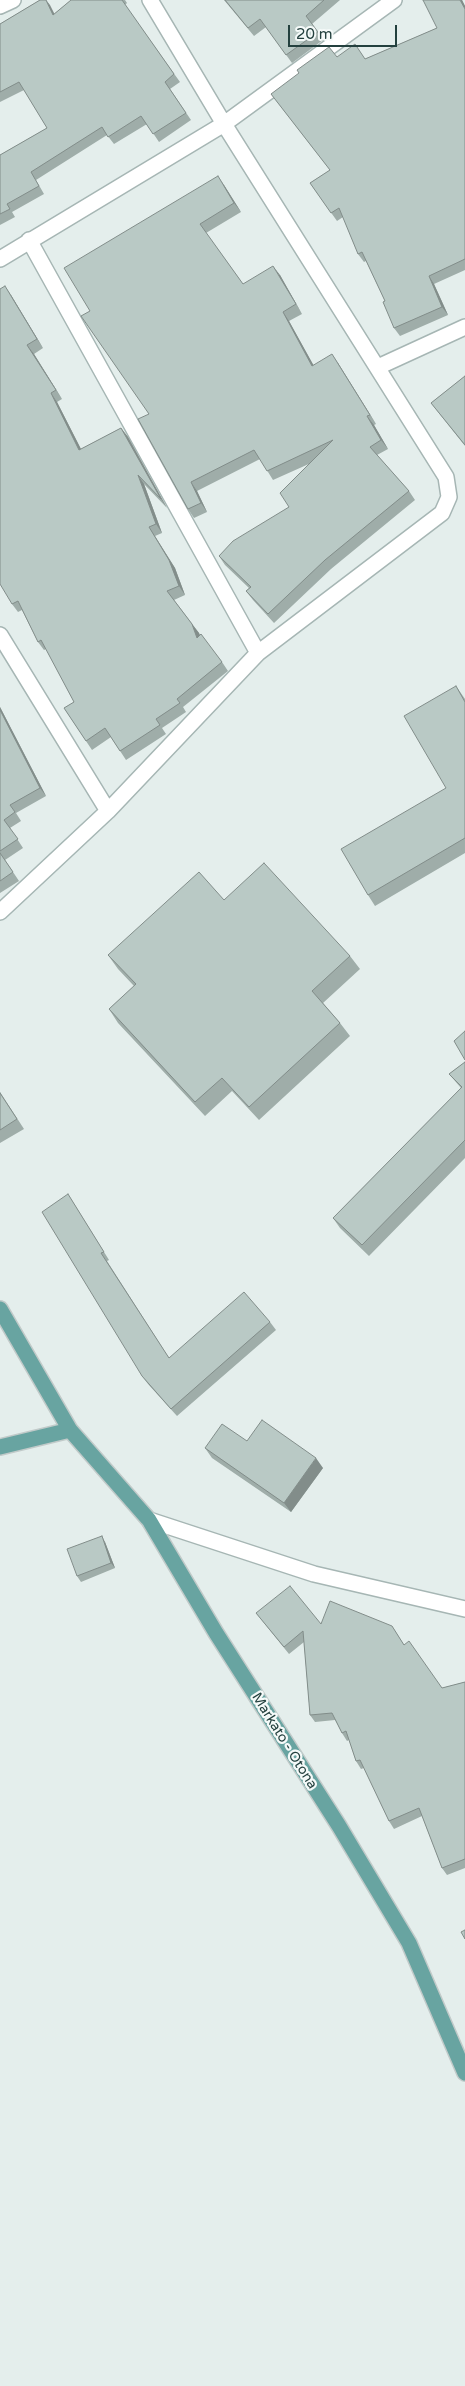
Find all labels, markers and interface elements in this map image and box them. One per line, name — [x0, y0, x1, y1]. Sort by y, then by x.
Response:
scale bar — [290, 15, 399, 47]
text: 20 m — [296, 25, 333, 43]
street label: Markato - Otona — [248, 1690, 320, 1792]

